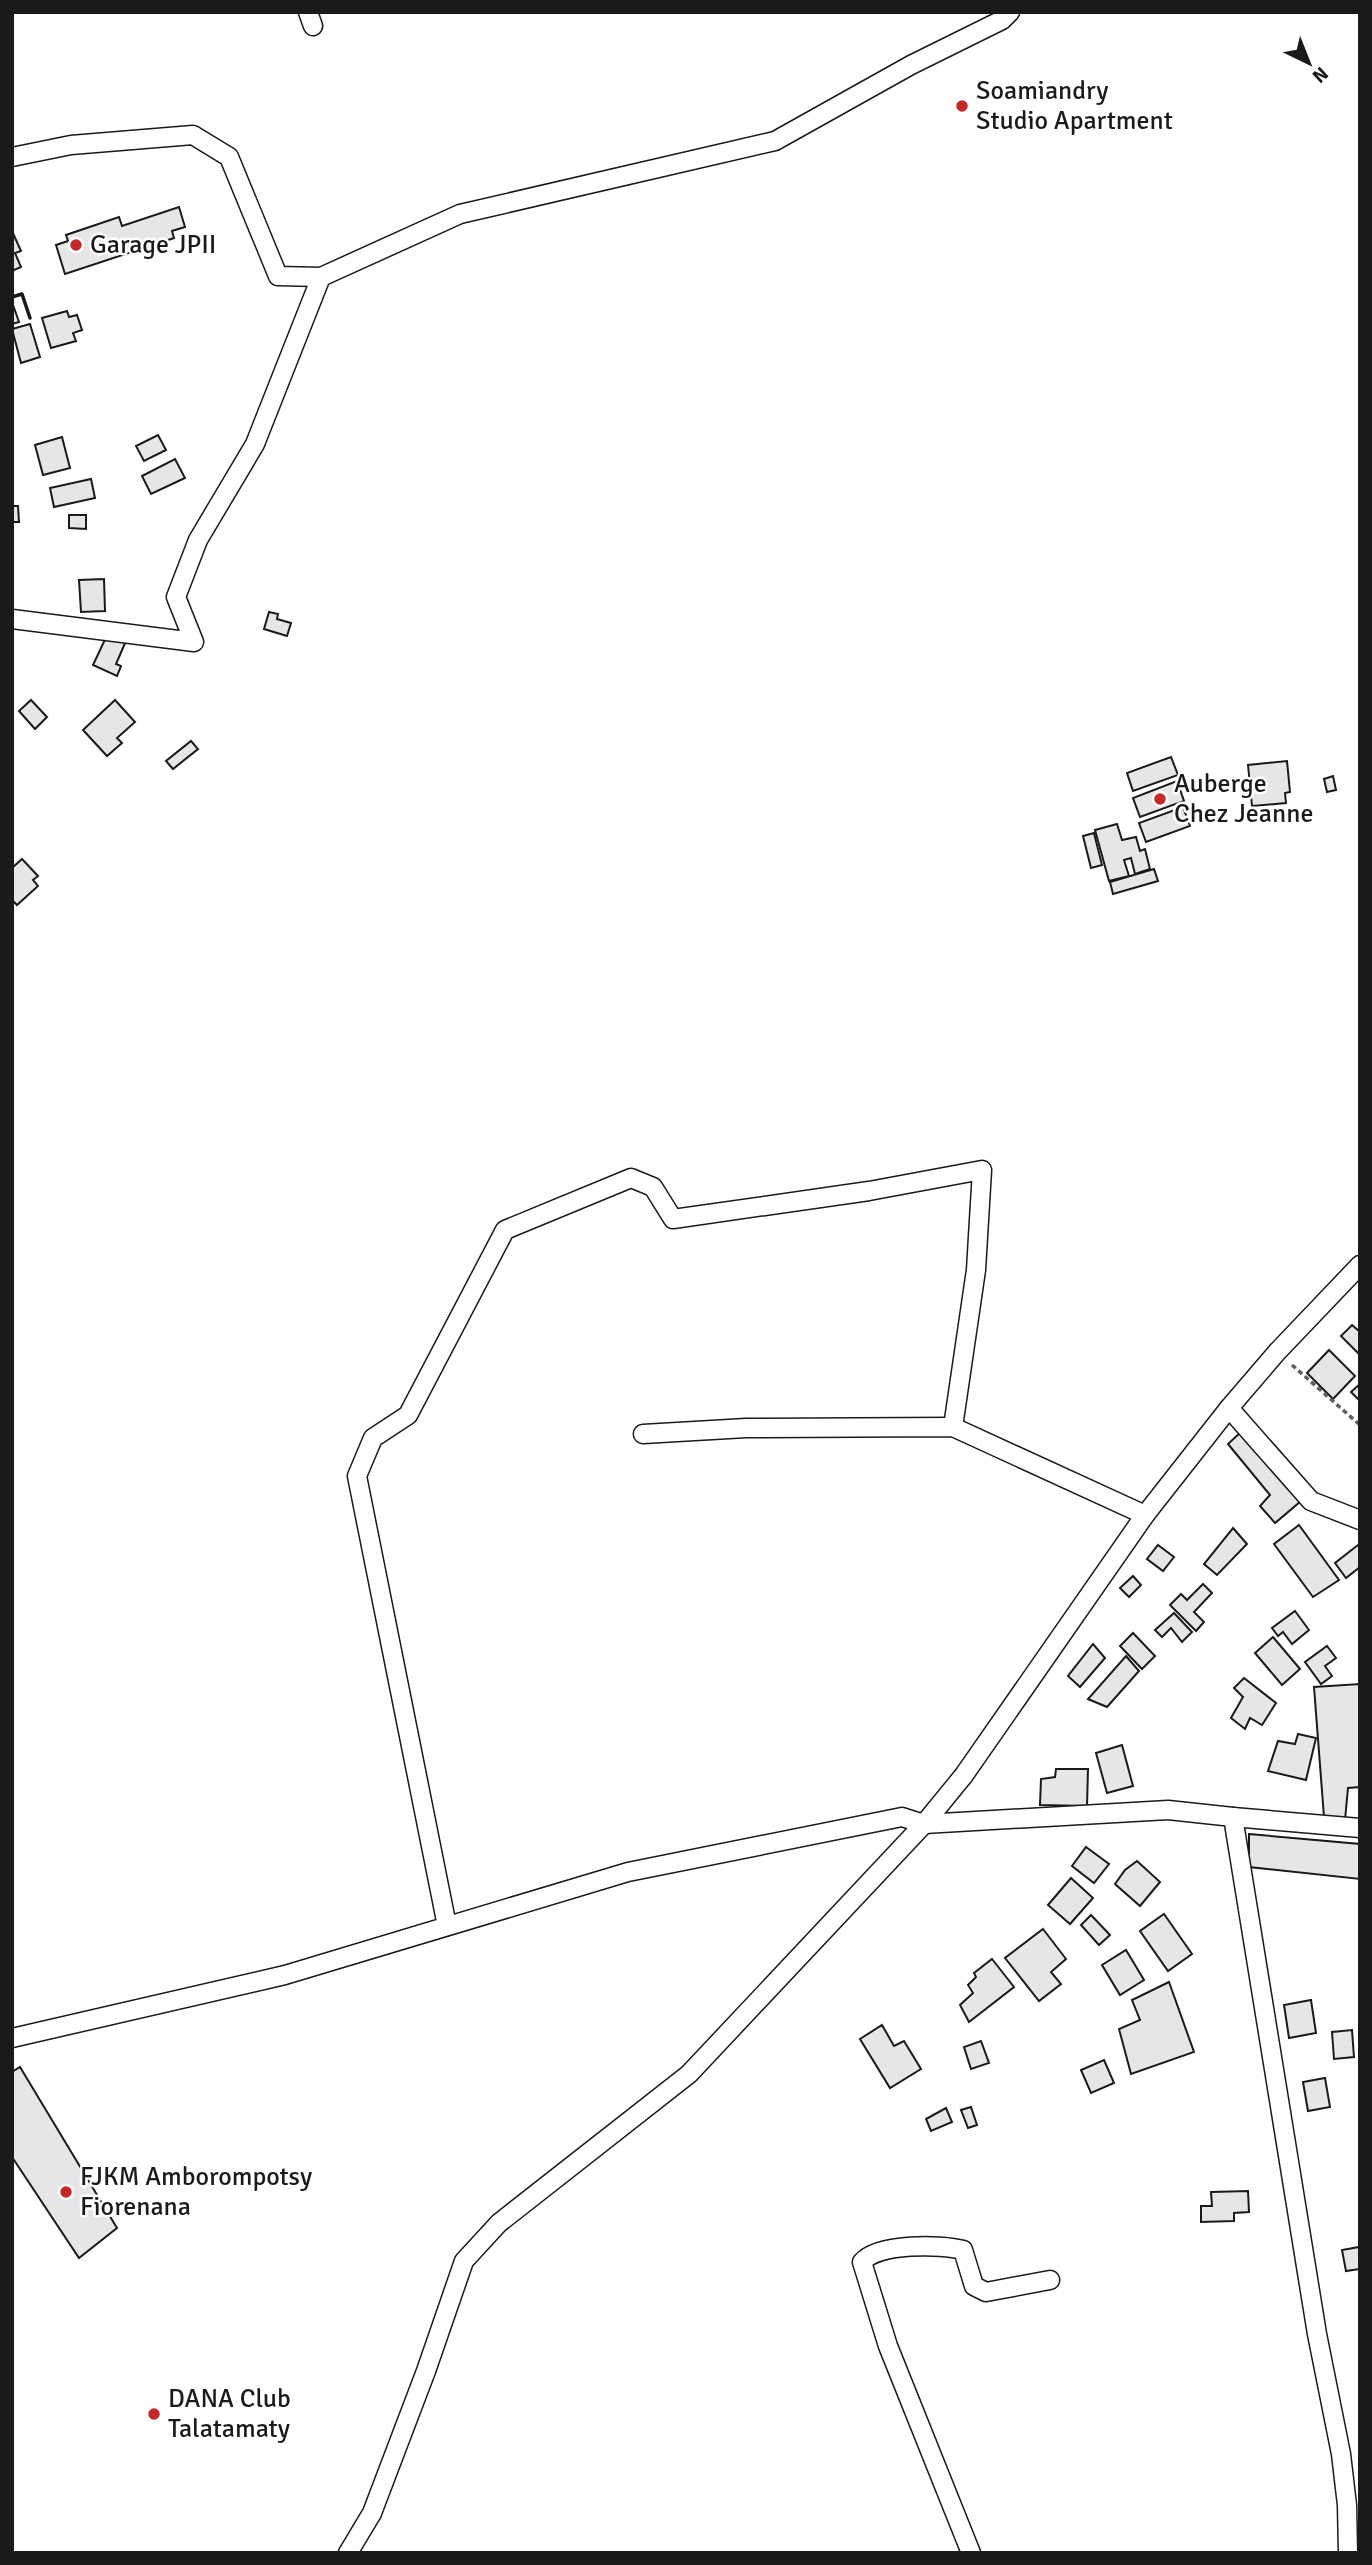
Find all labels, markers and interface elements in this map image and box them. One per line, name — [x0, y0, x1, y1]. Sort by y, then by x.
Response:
north arrow — [1274, 28, 1344, 98]
text: N — [1307, 61, 1333, 88]
place label: Soamiandry Studio Apartment — [976, 75, 1173, 137]
marker: Soamiandry Studio Apartment — [954, 98, 970, 114]
place label: Garage JPII — [90, 229, 217, 261]
marker: Garage JPII — [68, 237, 84, 253]
place label: Auberge Chez Jeanne — [1174, 768, 1313, 830]
marker: Auberge Chez Jeanne — [1152, 791, 1168, 807]
place label: FJKM Amborompotsy Fiorenana — [80, 2161, 312, 2223]
marker: FJKM Amborompotsy Fiorenana — [58, 2184, 74, 2200]
place label: DANA Club Talatamaty — [168, 2383, 291, 2445]
marker: DANA Club Talatamaty — [146, 2406, 162, 2422]

